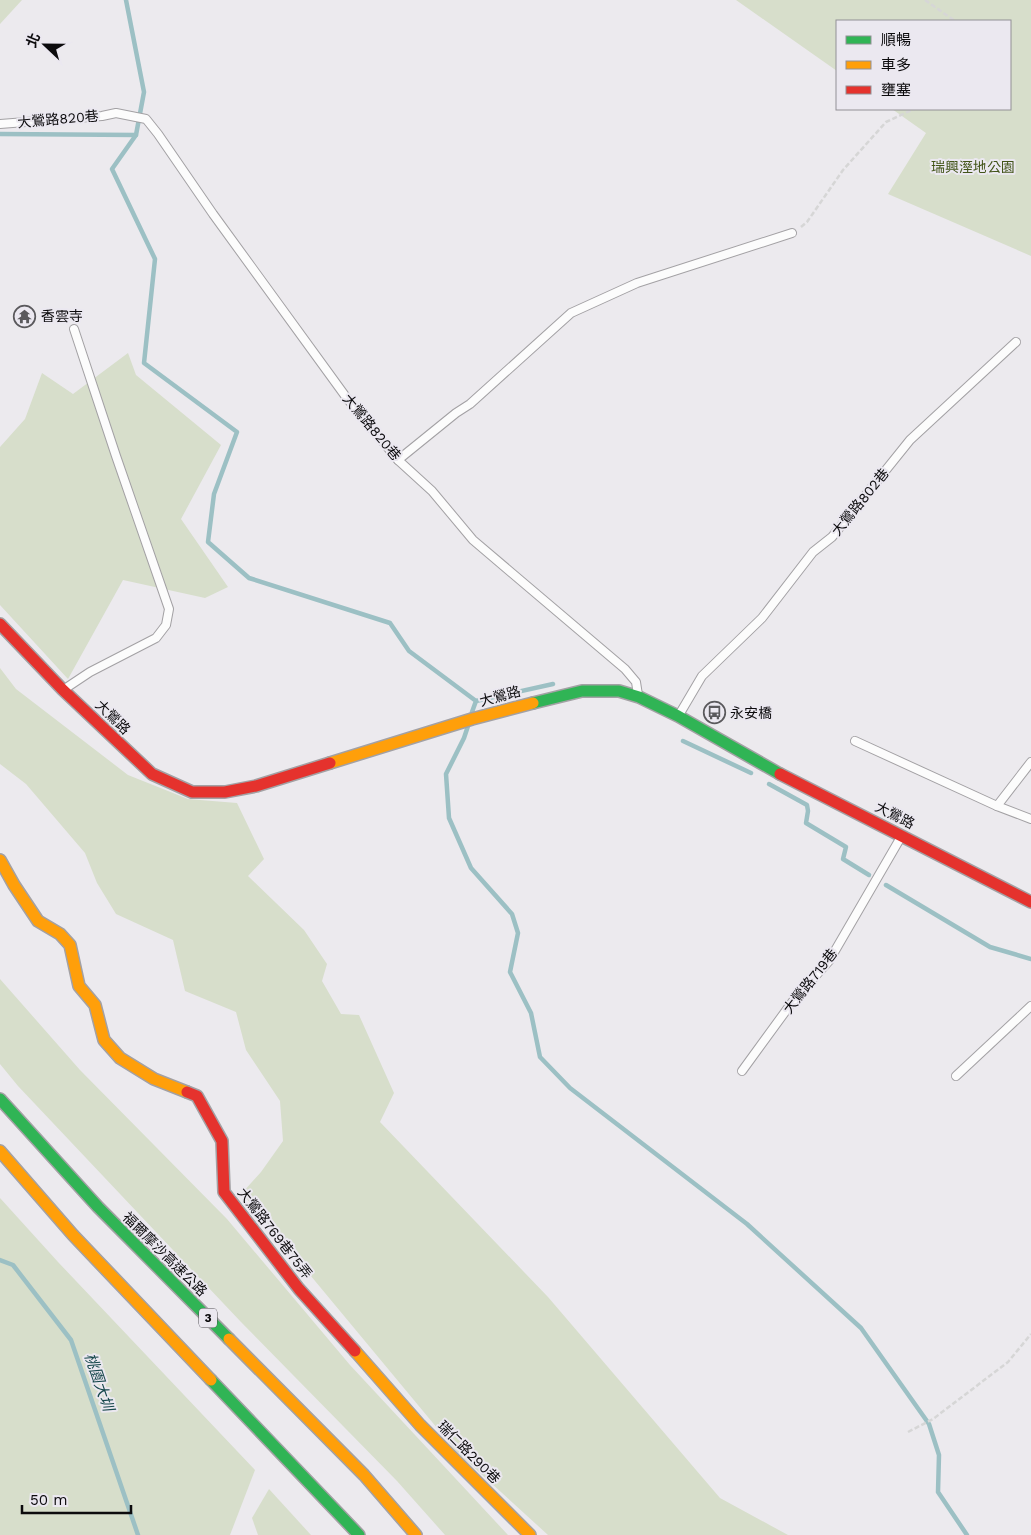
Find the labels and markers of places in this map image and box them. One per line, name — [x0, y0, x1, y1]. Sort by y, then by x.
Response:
temple icon: 香雲寺 — [13, 304, 37, 328]
place label: 香雲寺 — [41, 308, 83, 324]
bus stop icon: 永安橋 — [702, 701, 726, 725]
place label: 永安橋 — [730, 705, 772, 721]

